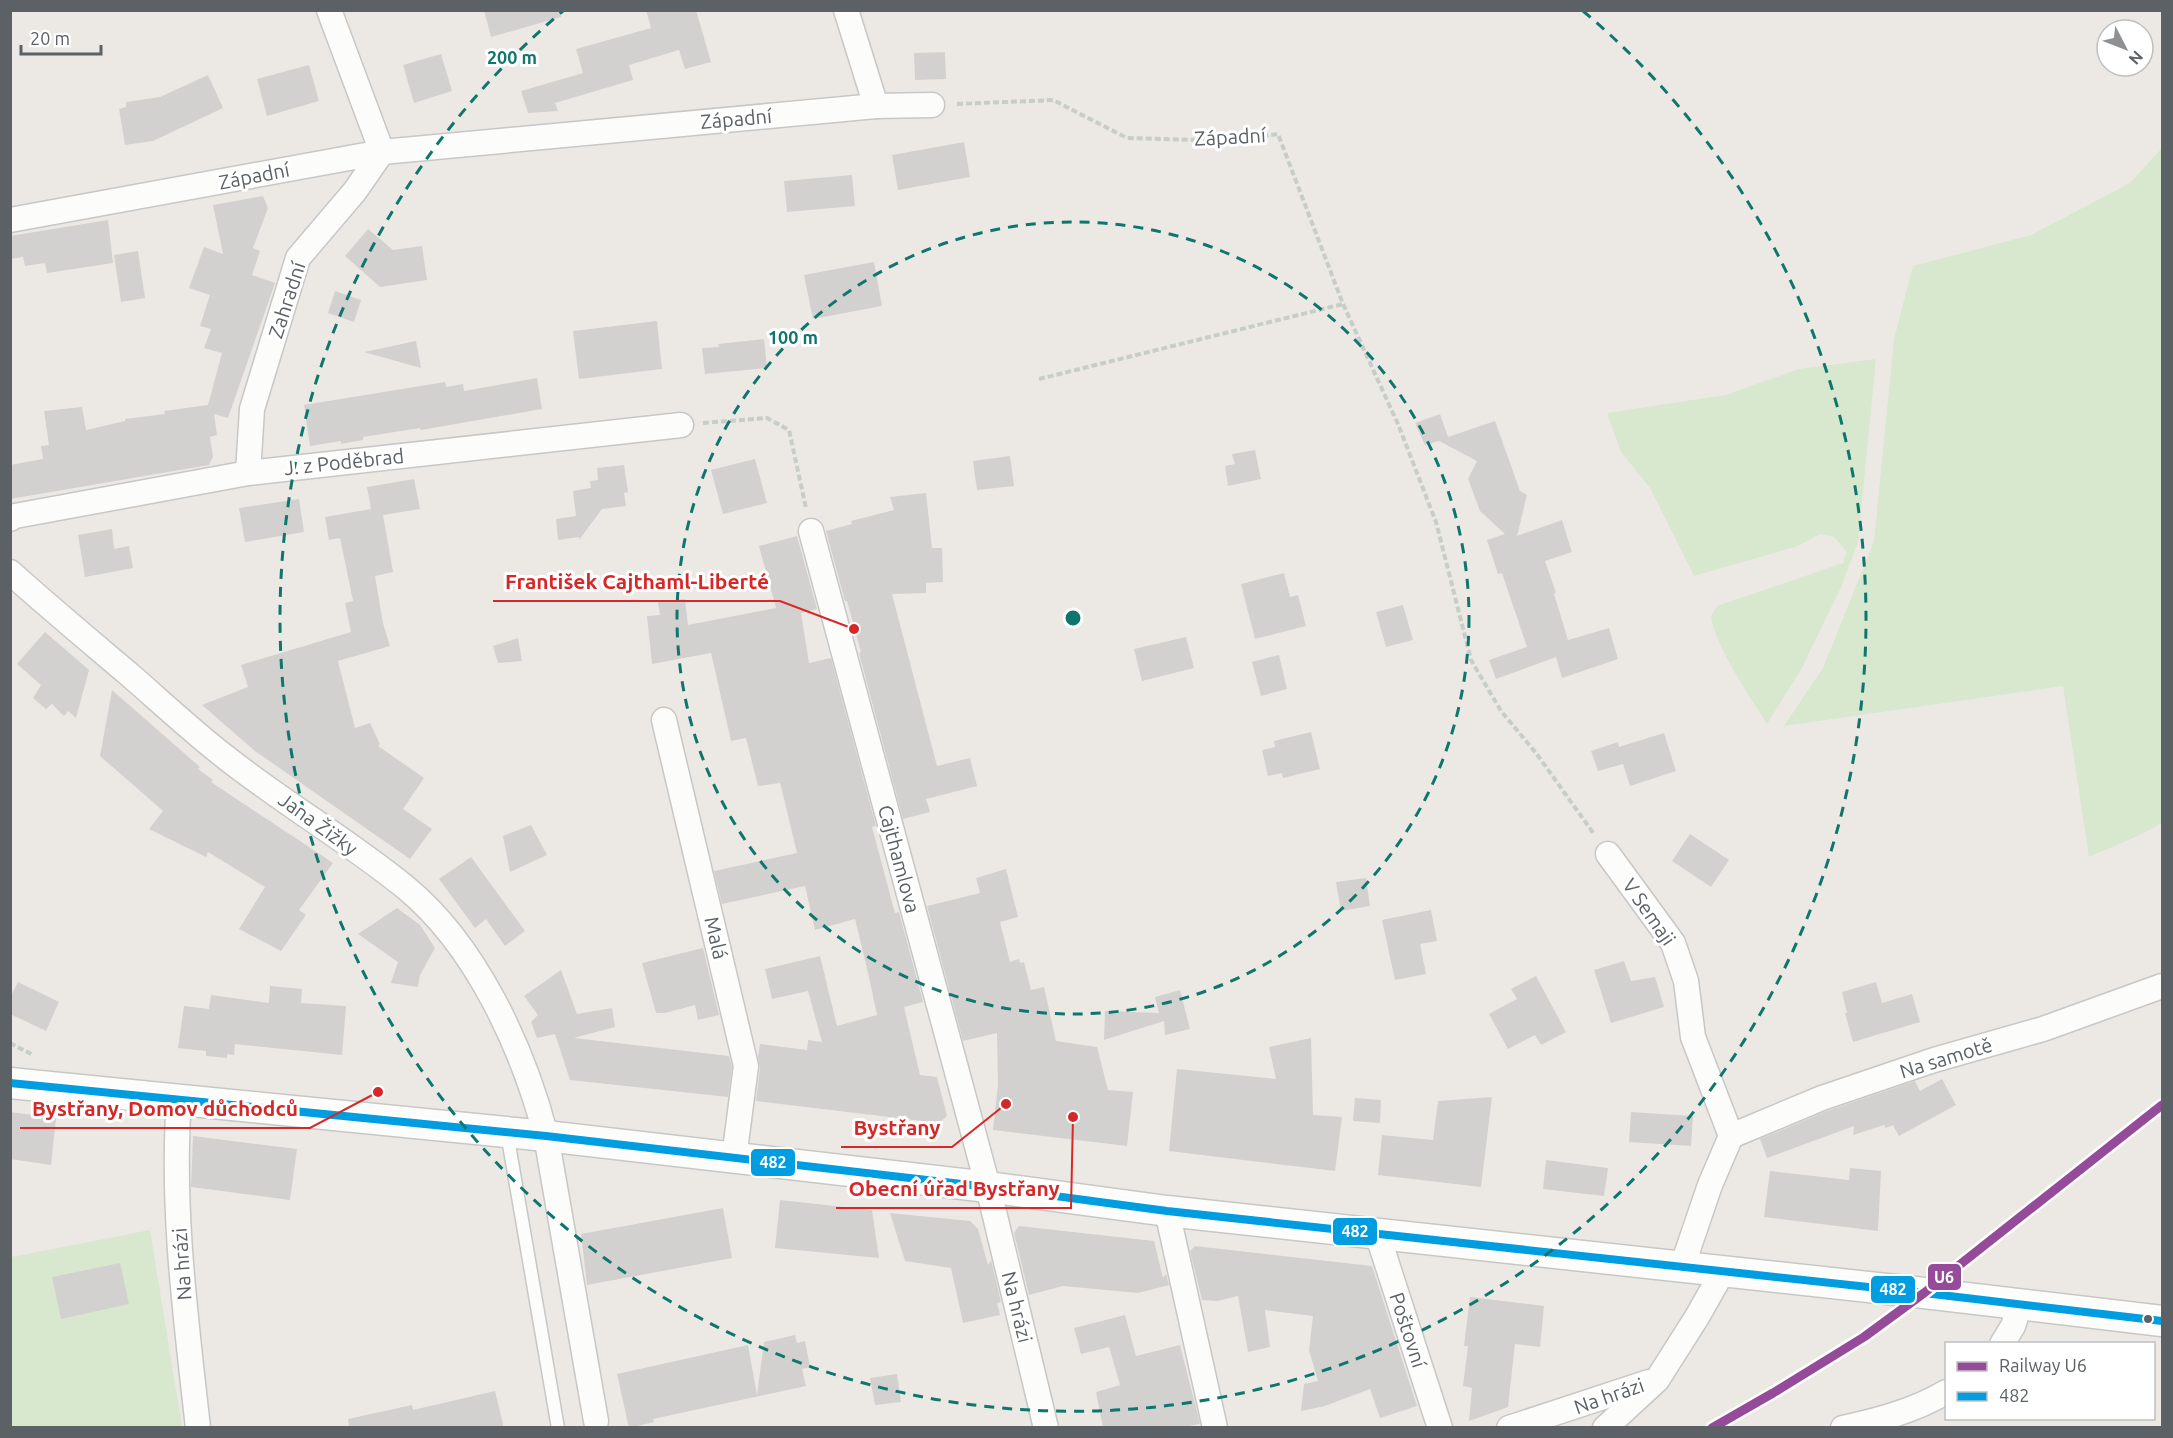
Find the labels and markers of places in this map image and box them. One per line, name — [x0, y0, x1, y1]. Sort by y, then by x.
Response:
callout: František Cajthaml-Liberté — [493, 562, 780, 601]
centre of rings — [1063, 608, 1083, 628]
callout: Bystřany, Domov důchodců — [20, 1089, 310, 1128]
callout: Bystřany — [841, 1108, 952, 1147]
callout: Obecní úřad Bystřany — [836, 1169, 1071, 1208]
unlabelled marker — [2142, 1313, 2154, 1325]

